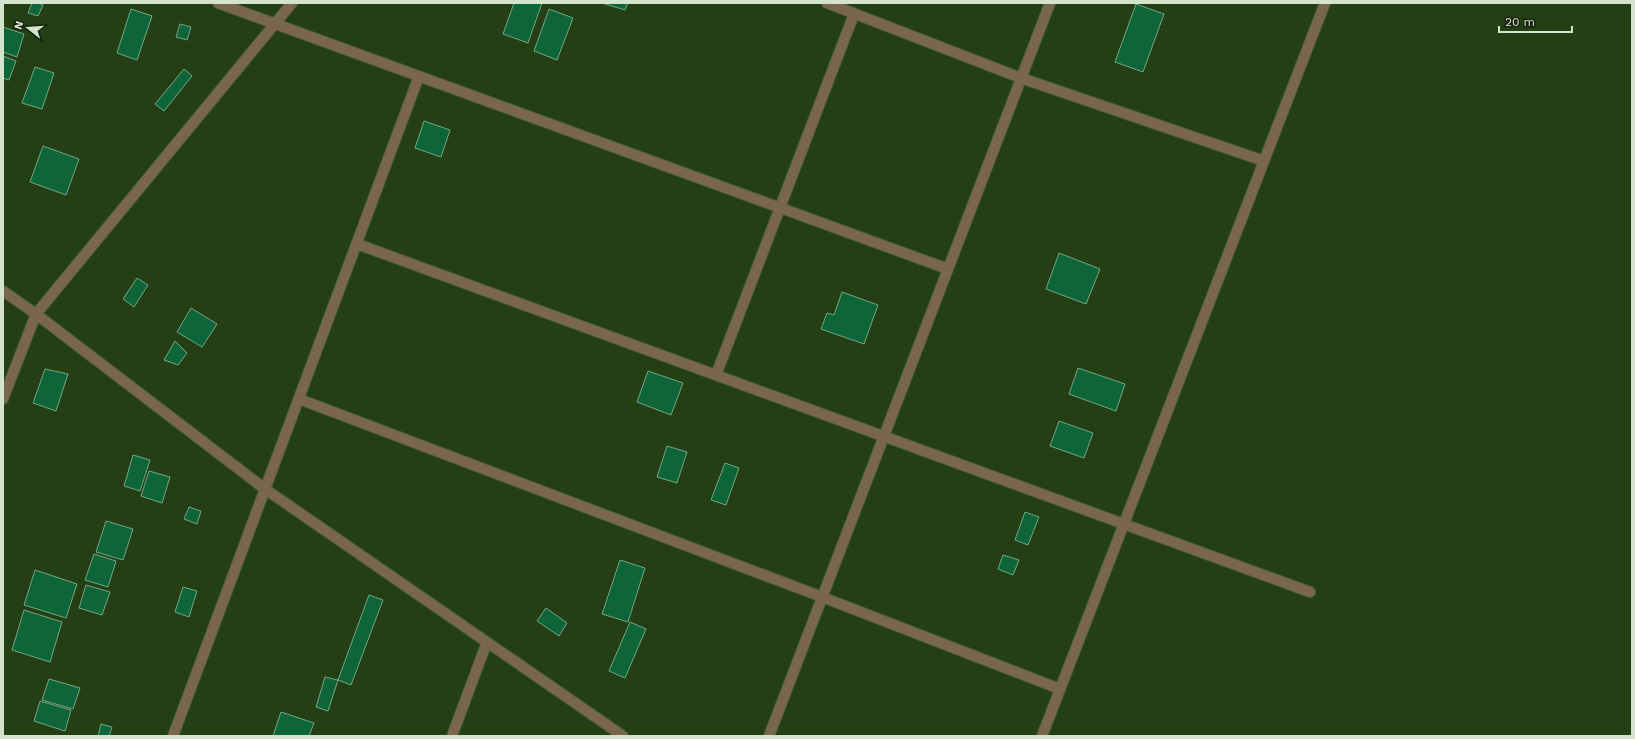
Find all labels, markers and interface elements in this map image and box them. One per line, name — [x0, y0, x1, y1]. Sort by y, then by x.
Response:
north arrow — [8, 8, 48, 48]
scale bar — [1499, 8, 1572, 34]
text: 20 m — [1505, 15, 1535, 29]
text: N — [12, 19, 26, 31]

